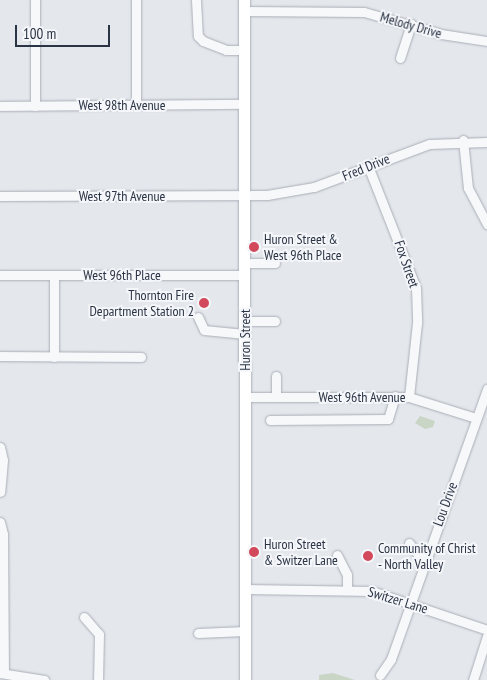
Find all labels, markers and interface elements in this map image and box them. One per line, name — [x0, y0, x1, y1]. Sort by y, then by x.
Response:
street label: Melody Drive — [378, 8, 444, 42]
scale bar — [18, 15, 112, 47]
text: 100 m — [23, 24, 56, 43]
street label: West 98th Avenue — [78, 97, 166, 113]
street label: Fred Drive — [340, 150, 392, 184]
street label: West 97th Avenue — [78, 188, 166, 204]
place label: Huron Street & West 96th Place — [264, 231, 342, 264]
street label: Fox Street — [391, 238, 423, 290]
marker: Huron Street & West 96th Place — [248, 241, 260, 253]
street label: West 96th Place — [83, 267, 161, 283]
place label: Thornton Fire Department Station 2 — [90, 287, 194, 320]
marker: Thornton Fire Department Station 2 — [198, 297, 210, 309]
street label: Huron Street — [237, 309, 253, 371]
street label: West 96th Avenue — [318, 389, 406, 405]
street label: Lou Drive — [429, 480, 461, 528]
place label: Huron Street & Switzer Lane — [264, 536, 338, 568]
place label: Community of Christ - North Valley — [378, 540, 476, 572]
marker: Huron Street & Switzer Lane — [248, 546, 260, 558]
marker: Community of Christ - North Valley — [362, 550, 374, 562]
street label: Switzer Lane — [366, 583, 430, 617]

